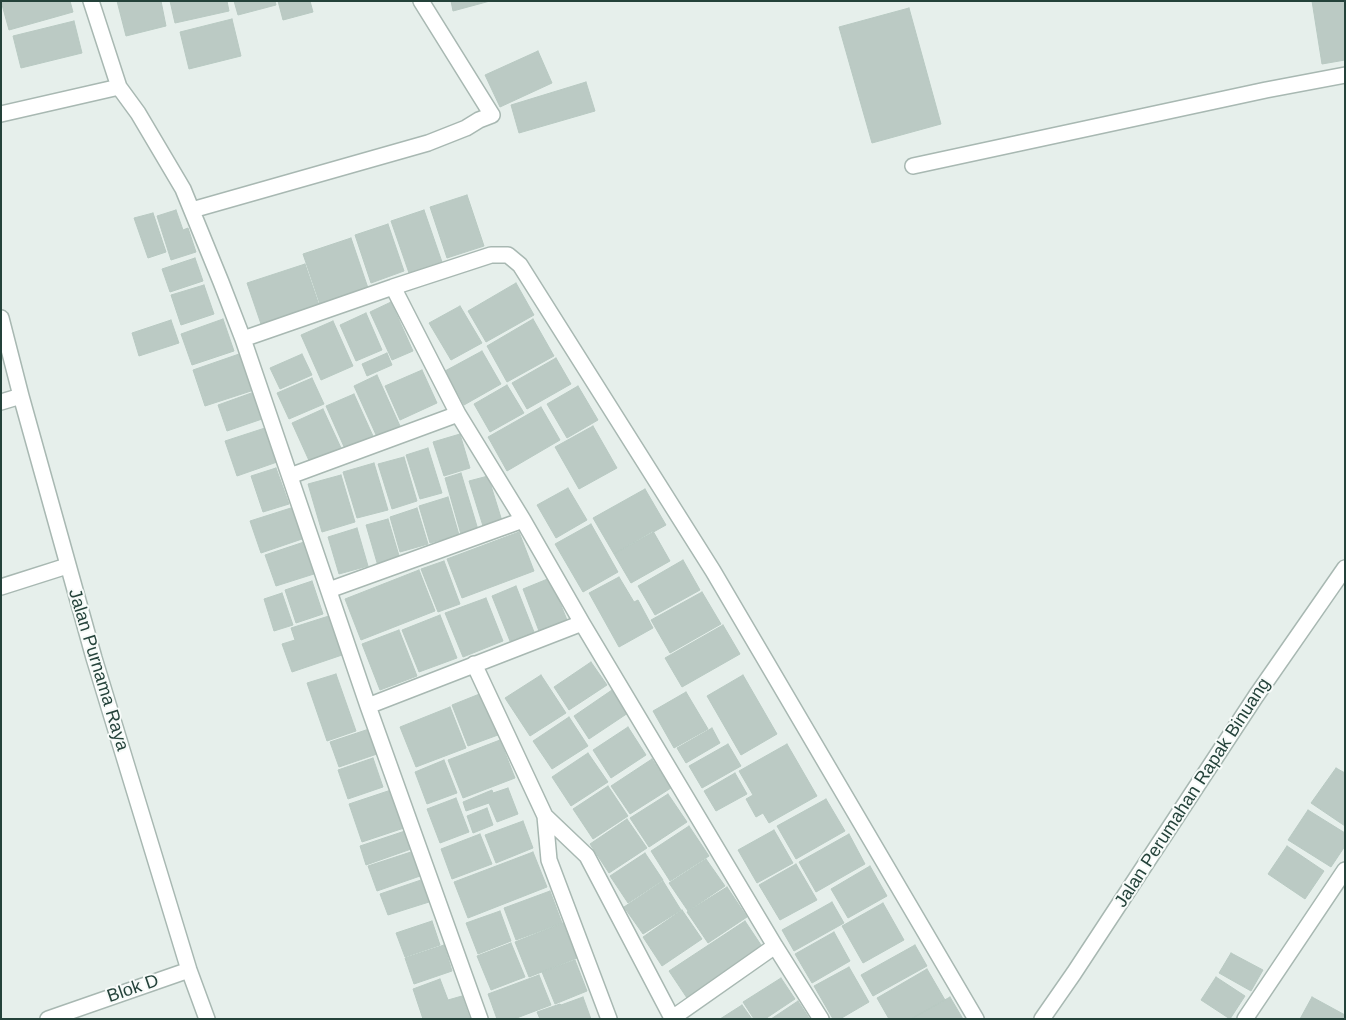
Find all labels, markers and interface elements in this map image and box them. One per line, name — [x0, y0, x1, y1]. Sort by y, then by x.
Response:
street label: Jalan Purnama Raya — [63, 586, 133, 754]
street label: Jalan Perumahan Rapak Binuang — [1111, 674, 1275, 912]
street label: Blok D — [104, 970, 162, 1008]

